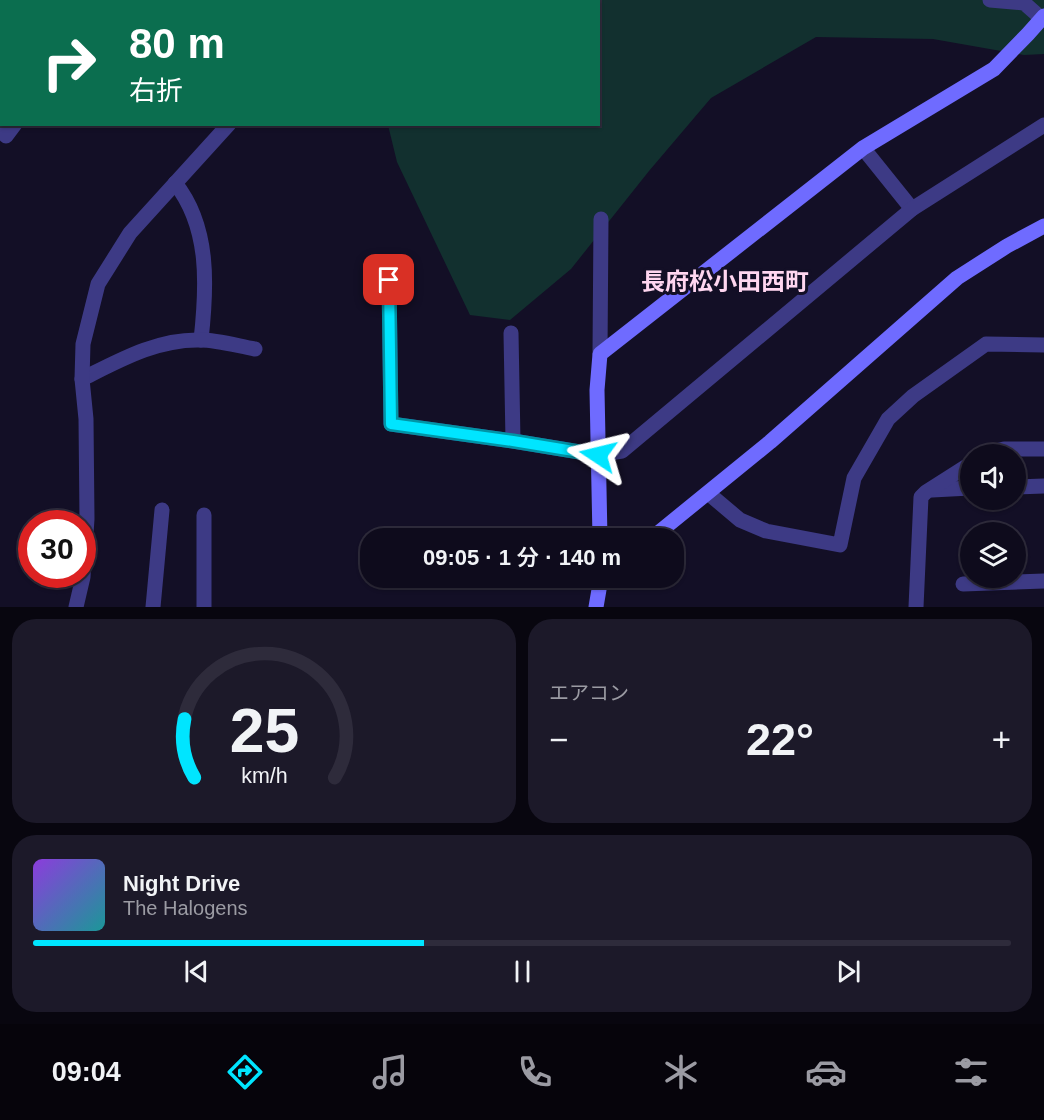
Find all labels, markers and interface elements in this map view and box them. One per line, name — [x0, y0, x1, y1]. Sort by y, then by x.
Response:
text: 80 m — [129, 20, 225, 67]
icon: right — [30, 24, 108, 102]
text: 右折 — [129, 76, 183, 106]
pin — [363, 254, 414, 305]
icon: arrive — [372, 263, 405, 296]
district label: 長府松小田西町 — [641, 268, 809, 295]
position arrow — [566, 423, 630, 487]
map controls — [960, 444, 1026, 588]
button: sound — [960, 444, 1026, 510]
speed limit sign: 30 — [18, 510, 96, 588]
button: layers — [960, 522, 1026, 588]
text: 09:05 · 1 分 · 140 m — [423, 545, 621, 570]
text: エアコン — [549, 682, 629, 704]
text: 25 — [229, 696, 299, 765]
text: 22° — [746, 714, 814, 765]
text: − — [549, 721, 568, 758]
text: + — [992, 721, 1011, 758]
text: km/h — [241, 764, 287, 788]
text: Night Drive — [123, 871, 240, 896]
text: The Halogens — [123, 897, 248, 919]
icon: previous — [180, 955, 213, 988]
icon: pause — [506, 955, 539, 988]
icon: next — [832, 955, 865, 988]
icon: directions — [224, 1051, 266, 1093]
icon: music — [369, 1051, 411, 1093]
icon: phone — [514, 1051, 556, 1093]
icon: climate — [660, 1051, 702, 1093]
icon: car — [805, 1051, 847, 1093]
icon: filters — [950, 1051, 992, 1093]
text: 09:04 — [52, 1057, 121, 1087]

